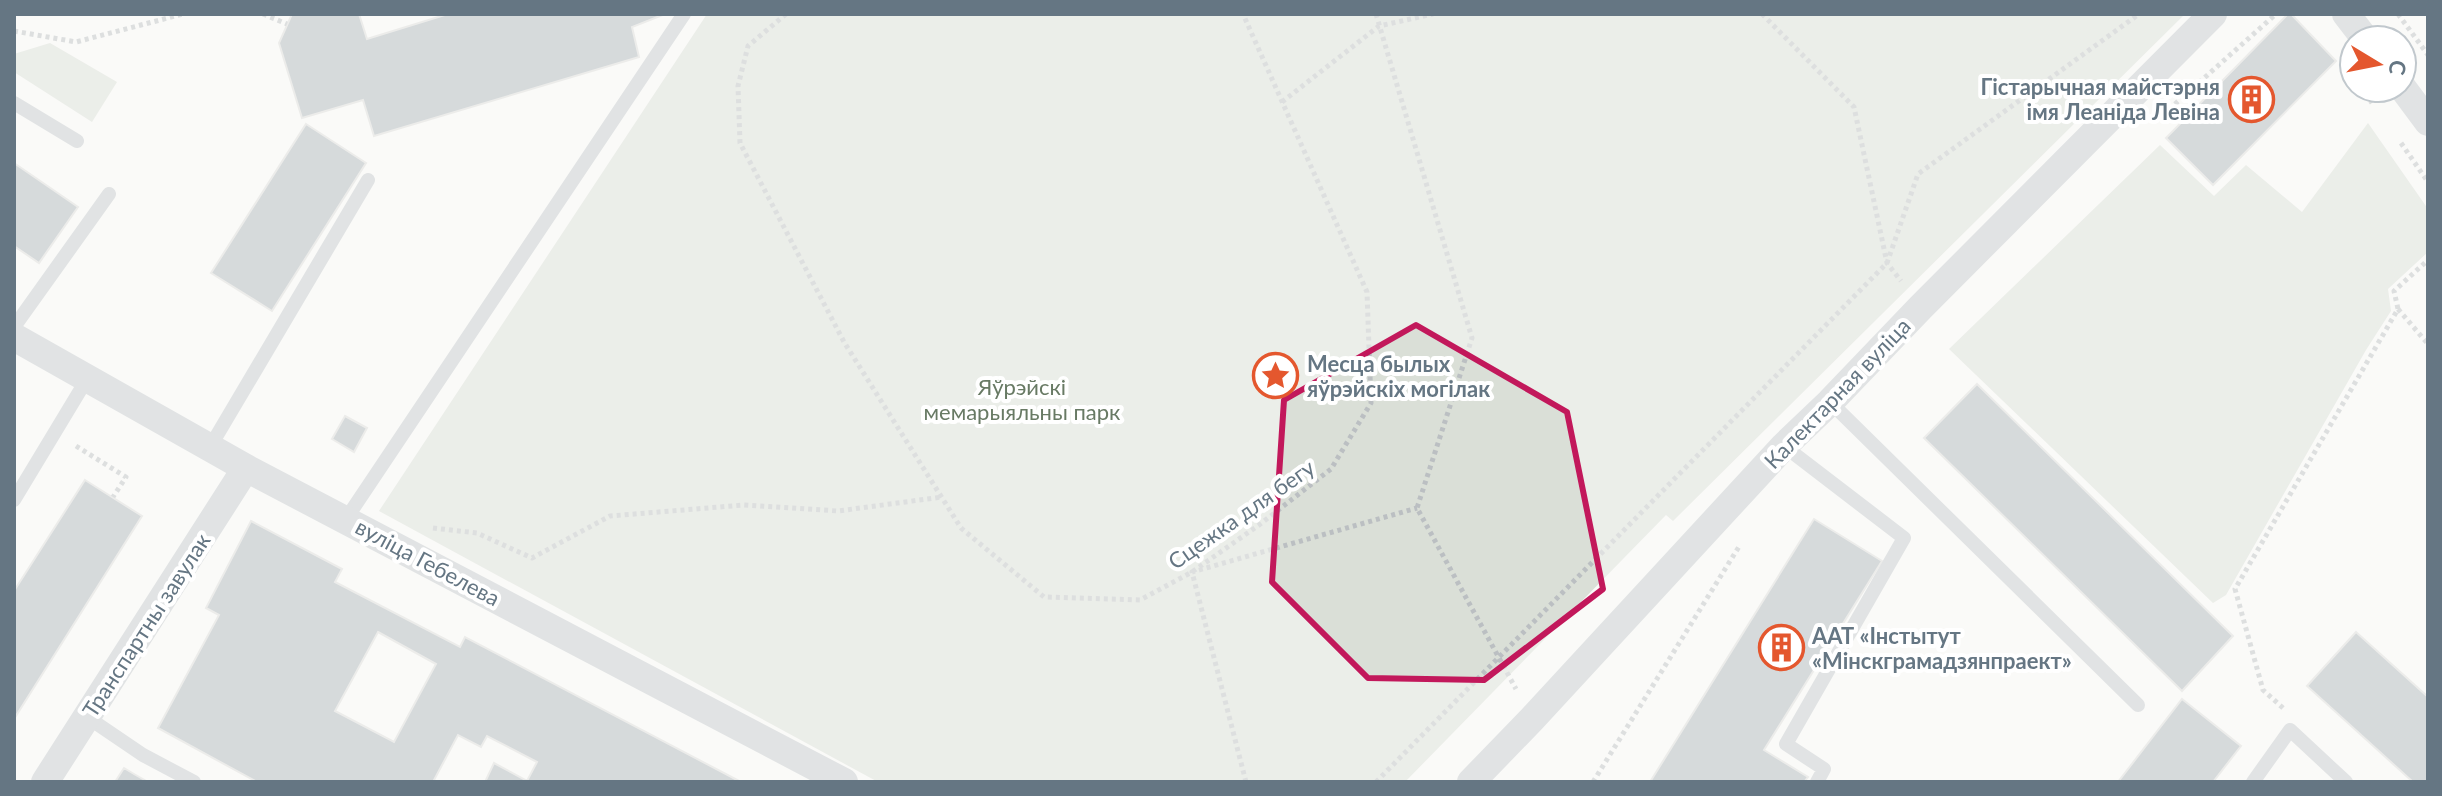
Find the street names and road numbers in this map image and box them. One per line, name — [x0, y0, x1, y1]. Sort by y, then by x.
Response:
street label: Калектарная вуліца — [1758, 312, 1916, 474]
street label: Сцежка для бегу — [1163, 453, 1320, 575]
street label: вуліца Гебелева — [351, 513, 505, 611]
street label: Транспартны завулак — [76, 527, 216, 722]

